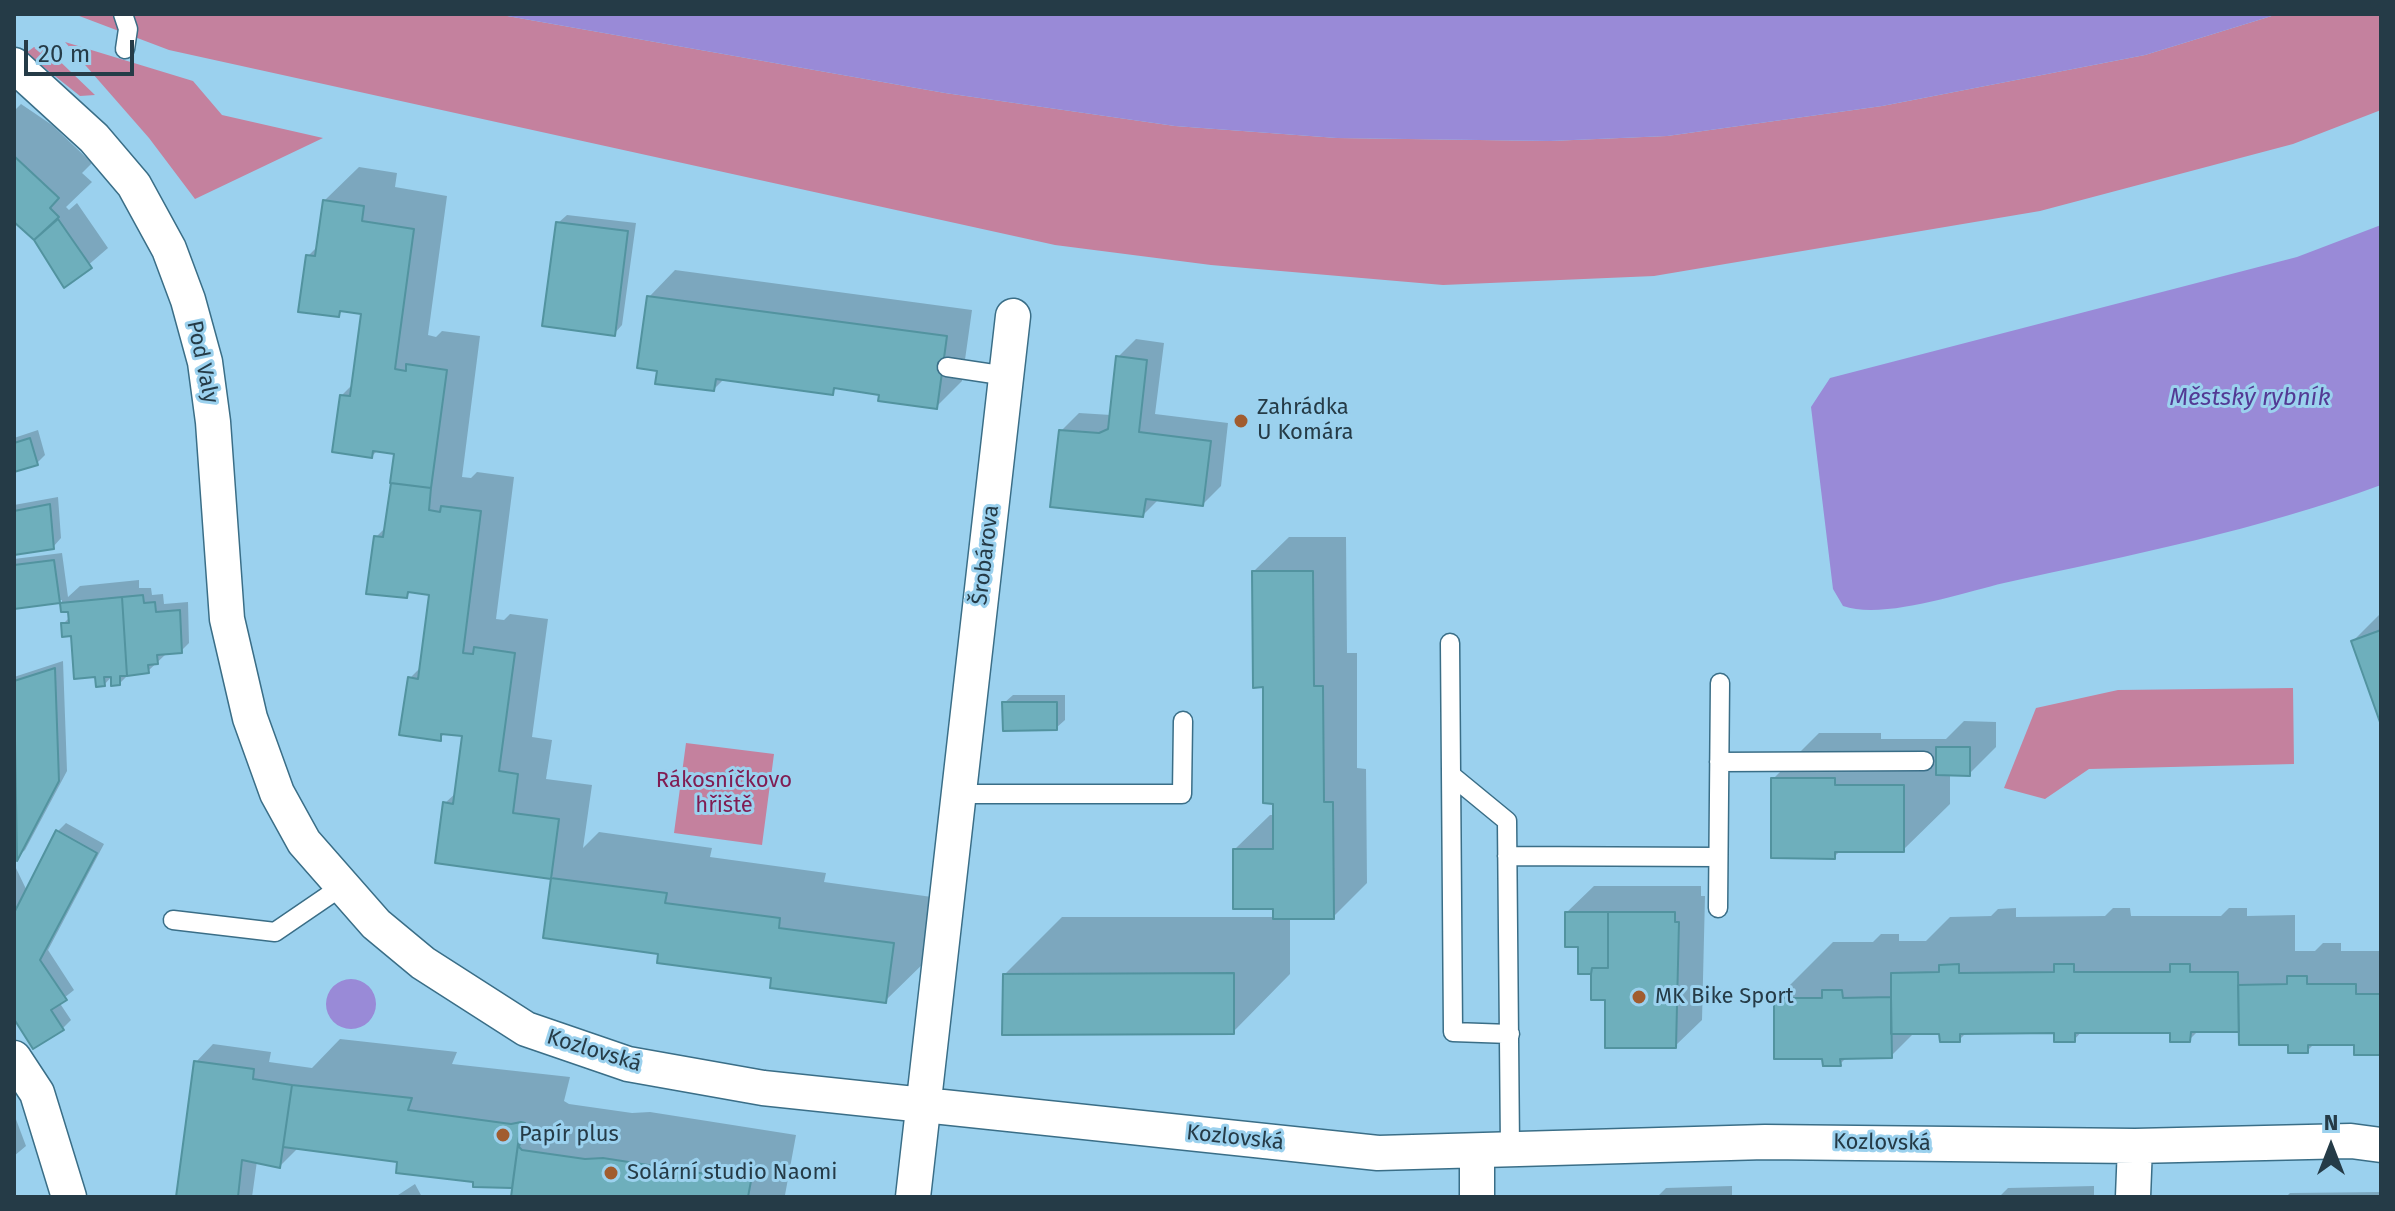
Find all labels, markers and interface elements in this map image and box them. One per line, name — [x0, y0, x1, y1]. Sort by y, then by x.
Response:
scale bar — [28, 24, 138, 74]
text: 20 m — [38, 40, 90, 68]
street label: Pod Valy — [180, 318, 224, 406]
water label: Městský rybník — [2169, 384, 2331, 412]
place label: Zahrádka U Komára — [1257, 395, 1353, 446]
marker: Zahrádka U Komára — [1232, 412, 1250, 430]
street label: Šrobárova — [967, 504, 1005, 606]
park label: Rákosníčkovo hřiště — [656, 768, 792, 820]
place label: MK Bike Sport — [1655, 984, 1794, 1010]
marker: MK Bike Sport — [1630, 988, 1648, 1006]
street label: Kozlovská — [543, 1024, 645, 1078]
north arrow — [2291, 1107, 2371, 1187]
text: N — [2324, 1109, 2338, 1136]
street label: Kozlovská — [1185, 1120, 1285, 1156]
place label: Papír plus — [519, 1122, 619, 1148]
marker: Papír plus — [494, 1126, 512, 1144]
street label: Kozlovská — [1833, 1129, 1931, 1157]
place label: Solární studio Naomi — [627, 1160, 838, 1186]
marker: Solární studio Naomi — [602, 1164, 620, 1182]

